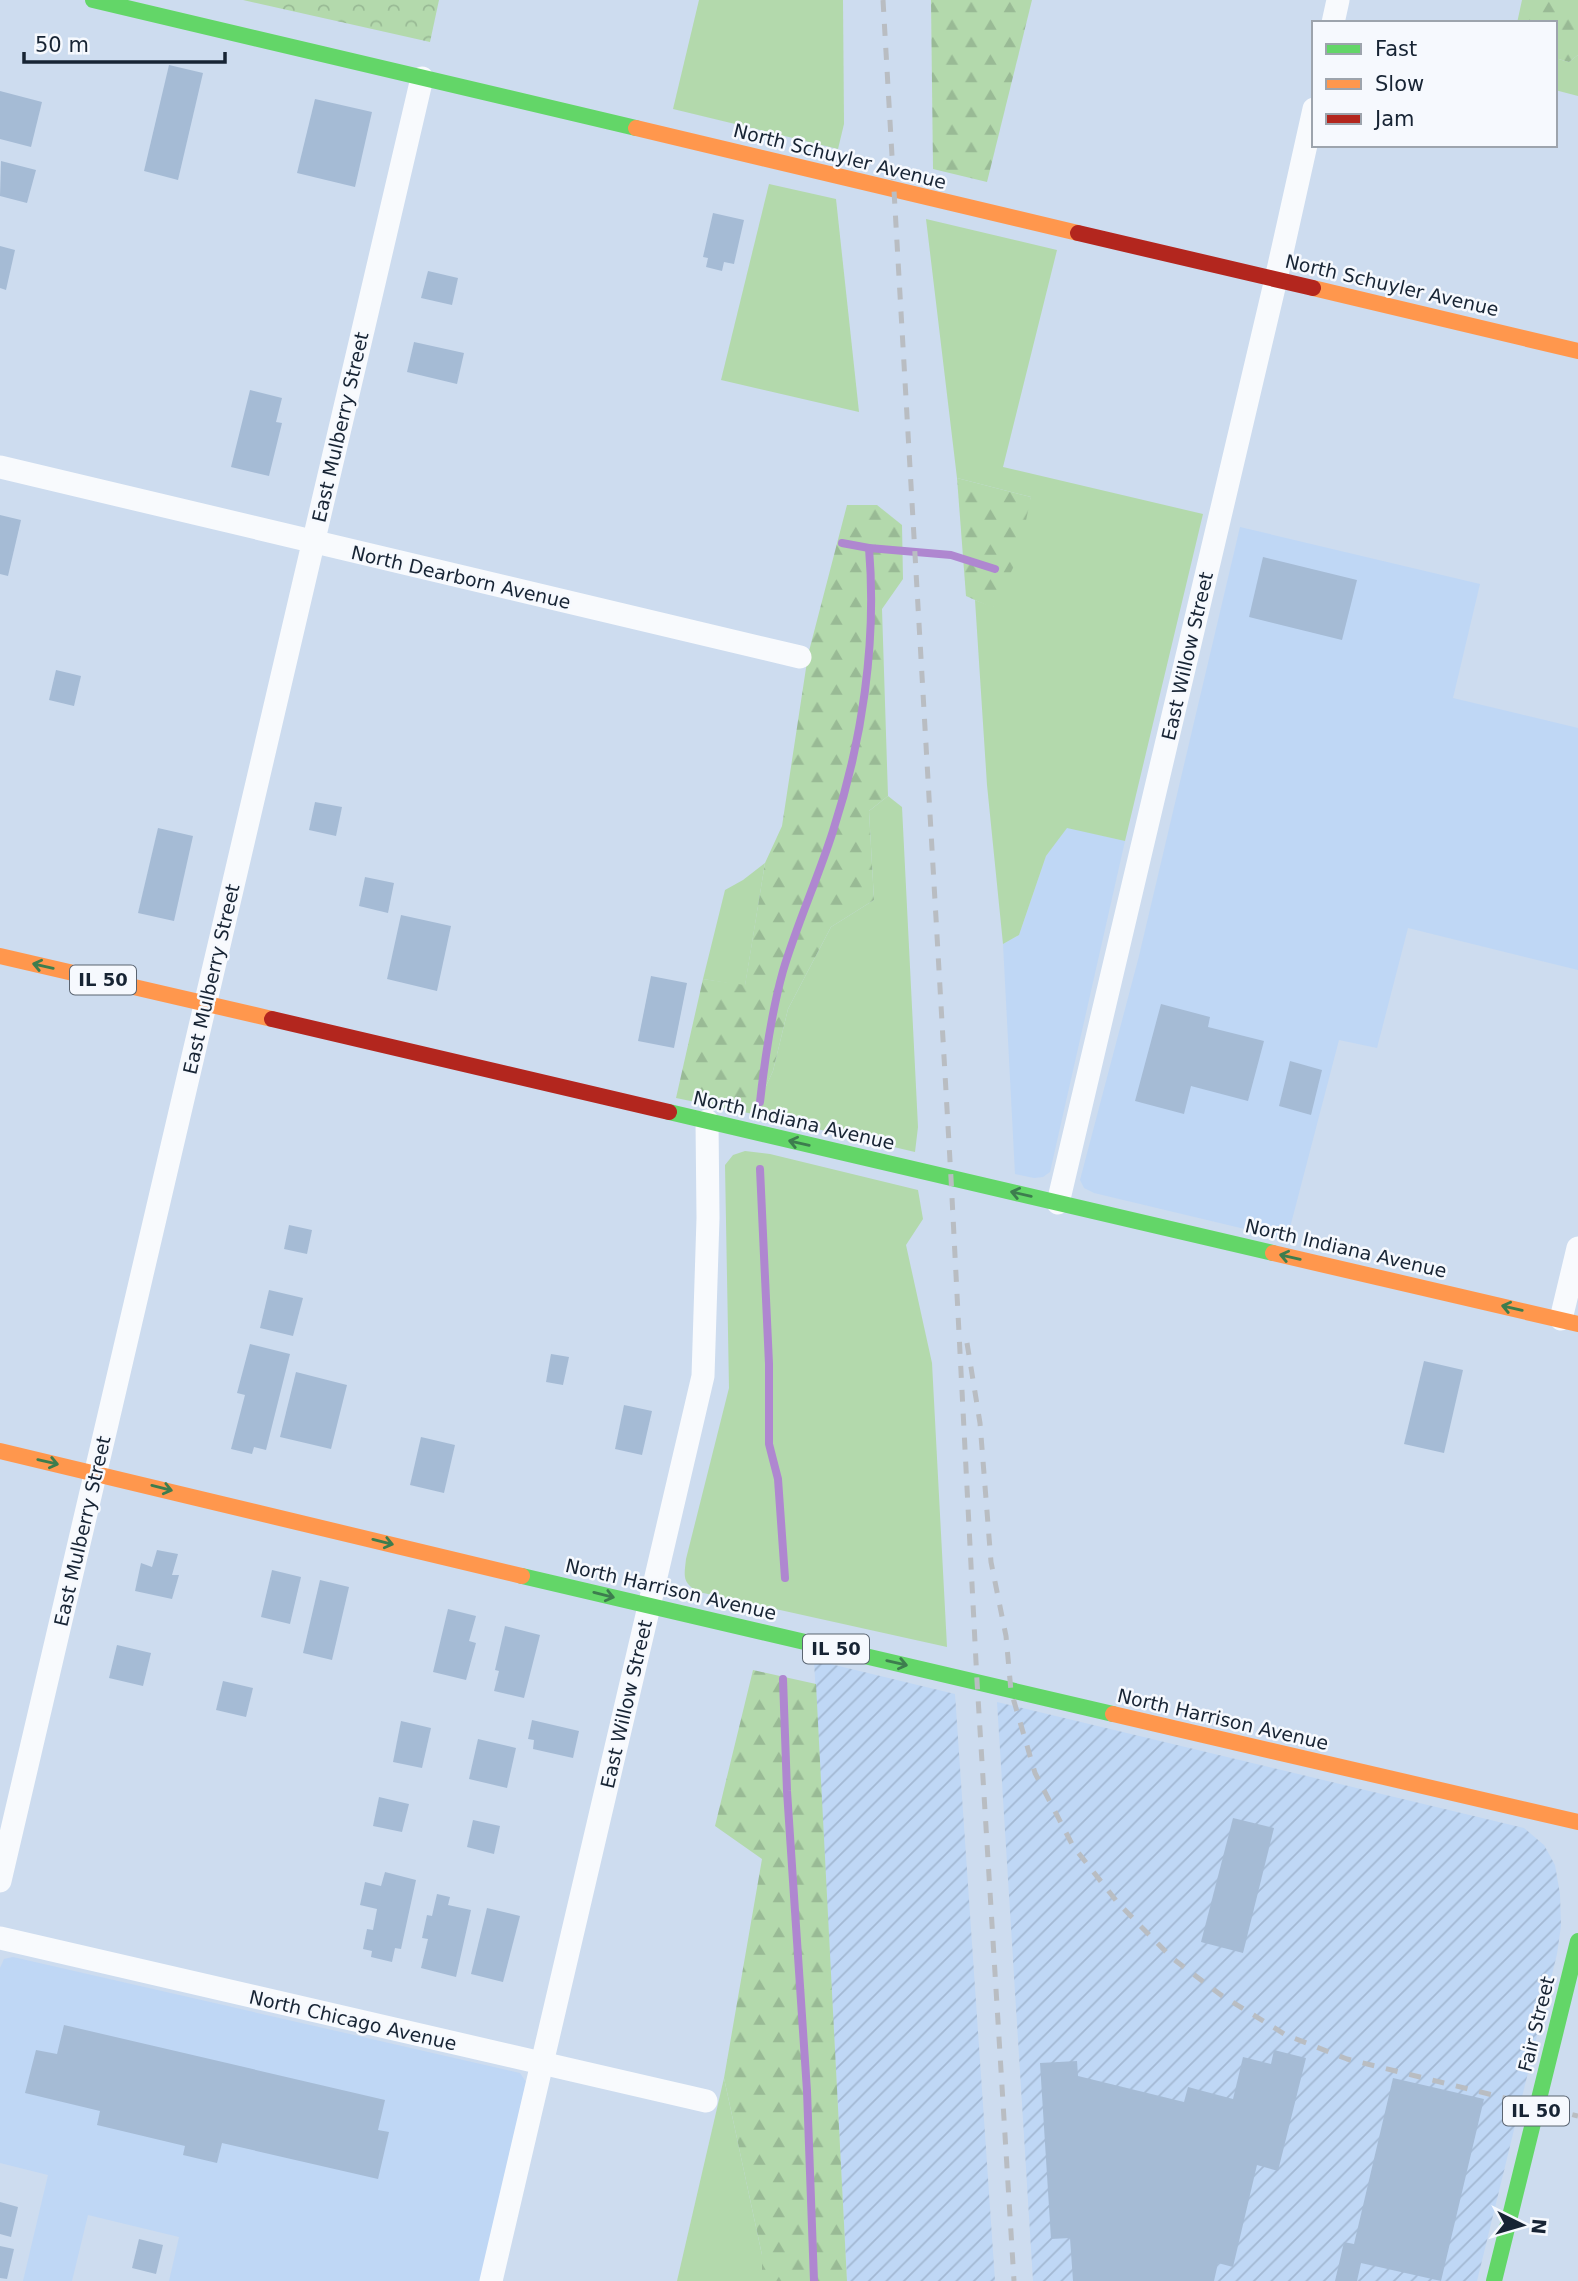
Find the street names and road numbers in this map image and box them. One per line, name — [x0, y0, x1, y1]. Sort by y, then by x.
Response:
street label: North Schuyler Avenue — [731, 119, 949, 193]
street label: North Schuyler Avenue — [1283, 250, 1501, 320]
street label: East Mulberry Street — [307, 330, 373, 524]
street label: North Dearborn Avenue — [349, 541, 573, 613]
street label: East Willow Street — [1157, 570, 1217, 742]
street label: East Mulberry Street — [178, 882, 244, 1076]
road number: IL 50 — [70, 965, 136, 995]
street label: North Indiana Avenue — [691, 1086, 897, 1154]
street label: North Indiana Avenue — [1243, 1214, 1449, 1282]
street label: East Mulberry Street — [49, 1434, 115, 1628]
street label: North Harrison Avenue — [563, 1554, 779, 1624]
street label: East Willow Street — [596, 1618, 656, 1790]
road number: IL 50 — [803, 1634, 869, 1664]
street label: North Harrison Avenue — [1115, 1684, 1331, 1754]
street label: Fair Street — [1514, 1974, 1558, 2074]
street label: North Chicago Avenue — [247, 1985, 459, 2055]
road number: IL 50 — [1503, 2096, 1569, 2126]

